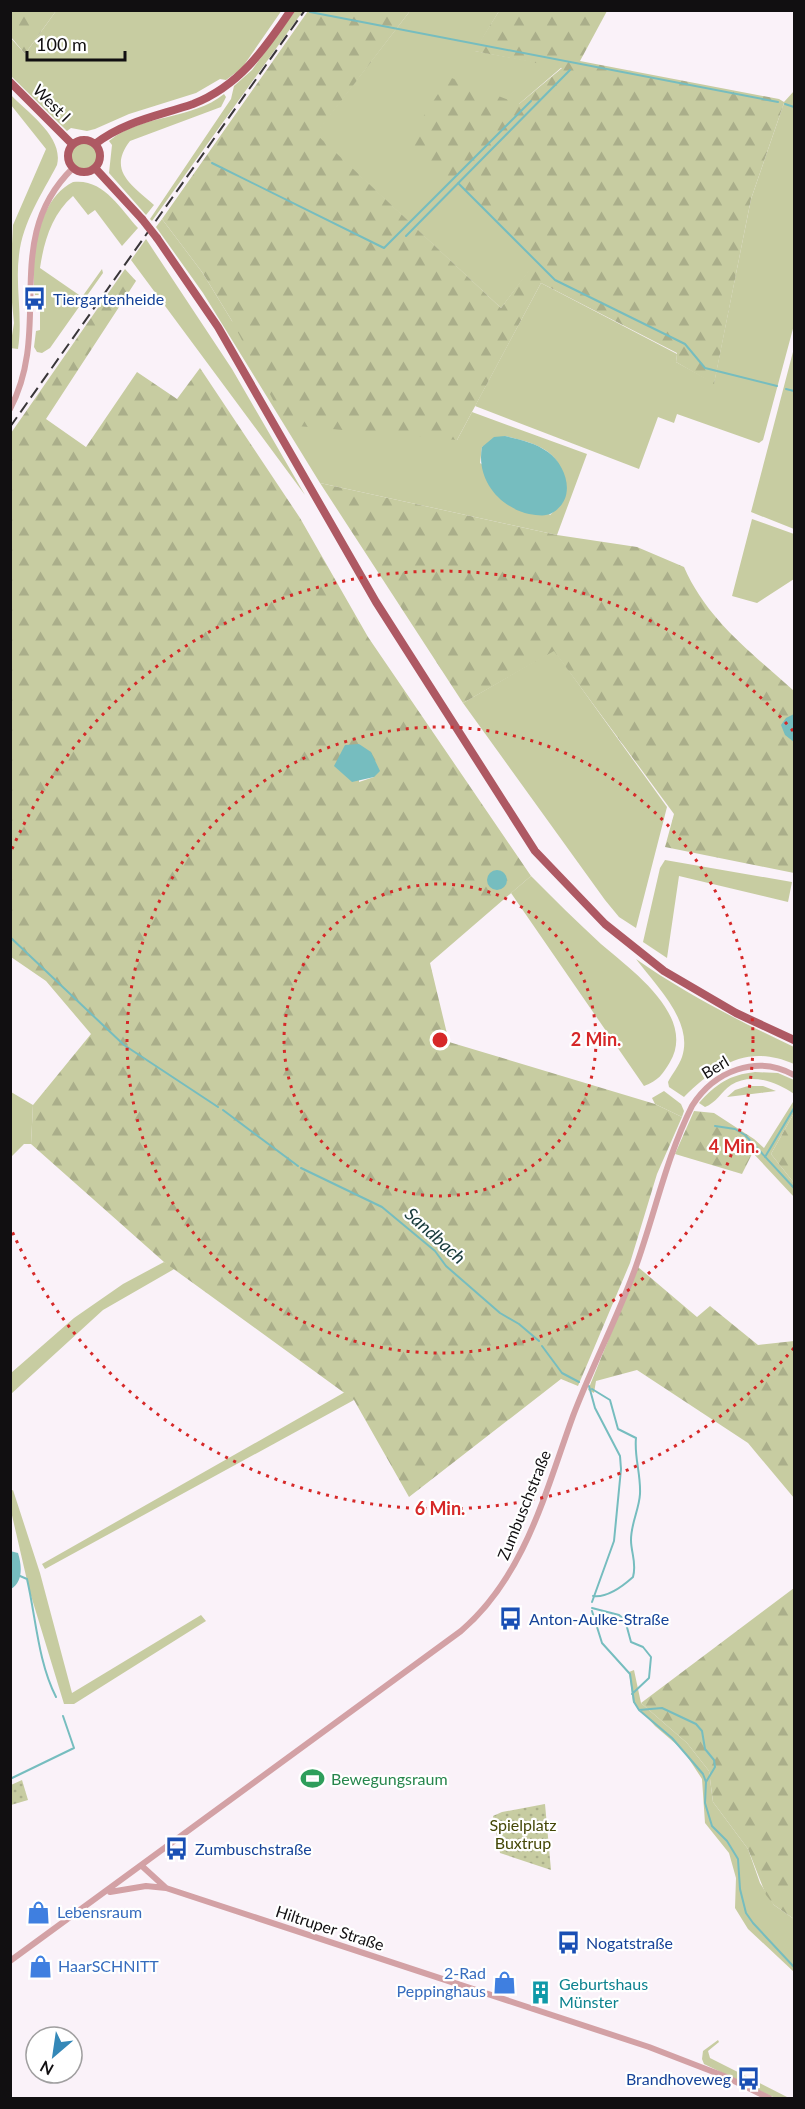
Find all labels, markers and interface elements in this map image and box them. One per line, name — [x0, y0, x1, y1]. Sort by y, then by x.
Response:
scale bar — [27, 24, 124, 62]
text: 100 m — [36, 33, 87, 55]
street label: West I — [30, 80, 75, 125]
bus stop icon: Tiergartenheide — [22, 286, 48, 312]
place label: Tiergartenheide — [53, 289, 164, 308]
text: 2 Min. — [571, 1028, 621, 1050]
centre of rings — [430, 1030, 450, 1050]
street label: Berl — [698, 1051, 732, 1082]
text: 4 Min. — [709, 1135, 759, 1157]
water label: Sandbach — [401, 1202, 470, 1268]
street label: Zumbuschstraße — [493, 1447, 554, 1563]
text: 6 Min. — [415, 1497, 465, 1519]
bus stop icon: Anton-Aulke-Straße — [498, 1606, 524, 1632]
place label: Anton-Aulke-Straße — [529, 1609, 669, 1628]
sports icon: Bewegungsraum — [300, 1766, 326, 1792]
place label: Bewegungsraum — [331, 1769, 448, 1788]
park label: Spielplatz Buxtrup — [489, 1815, 557, 1852]
bus stop icon: Zumbuschstraße — [164, 1836, 190, 1862]
place label: Zumbuschstraße — [195, 1839, 312, 1858]
shop icon: Lebensraum — [26, 1899, 52, 1925]
street label: Hiltruper Straße — [274, 1901, 387, 1954]
place label: Lebensraum — [57, 1902, 142, 1921]
bus stop icon: Nogatstraße — [555, 1930, 581, 1956]
place label: Nogatstraße — [586, 1933, 673, 1952]
shop icon: HaarSCHNITT — [27, 1953, 53, 1979]
place label: HaarSCHNITT — [58, 1956, 159, 1975]
place label: 2-Rad Peppinghaus — [397, 1963, 486, 2000]
shop icon: 2-Rad Peppinghaus — [491, 1969, 517, 1995]
place label: Geburtshaus Münster — [559, 1974, 648, 2011]
building icon: Geburtshaus Münster — [528, 1980, 554, 2006]
north arrow — [24, 2025, 84, 2085]
text: N — [36, 2057, 56, 2080]
bus stop icon: Brandhoveweg — [736, 2066, 762, 2092]
place label: Brandhoveweg — [626, 2069, 731, 2088]

